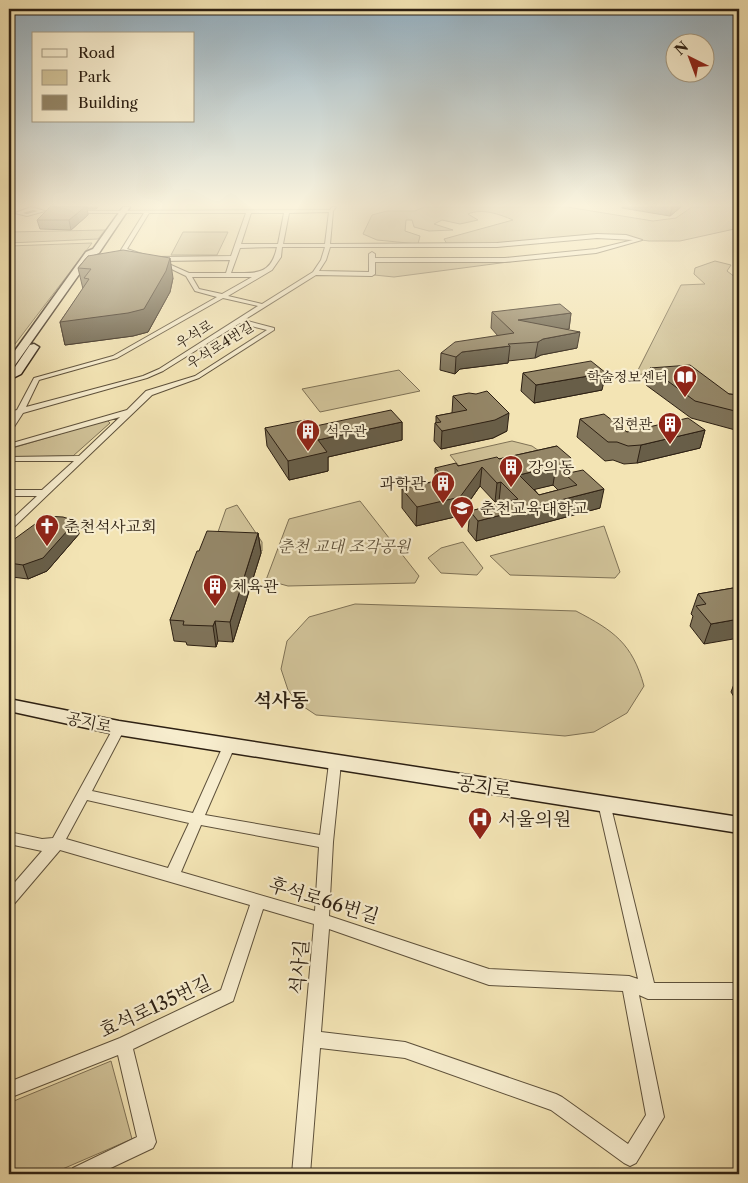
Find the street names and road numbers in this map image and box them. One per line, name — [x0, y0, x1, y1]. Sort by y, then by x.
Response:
street label: 우석로 — [172, 315, 216, 352]
street label: 우석로4번길 — [183, 317, 257, 373]
street label: 공지로 — [64, 707, 114, 737]
street label: 공지로 — [455, 771, 513, 802]
street label: 후석로66번길 — [266, 873, 382, 928]
street label: 석사길 — [286, 939, 313, 995]
street label: 효석로135번길 — [96, 971, 215, 1042]

